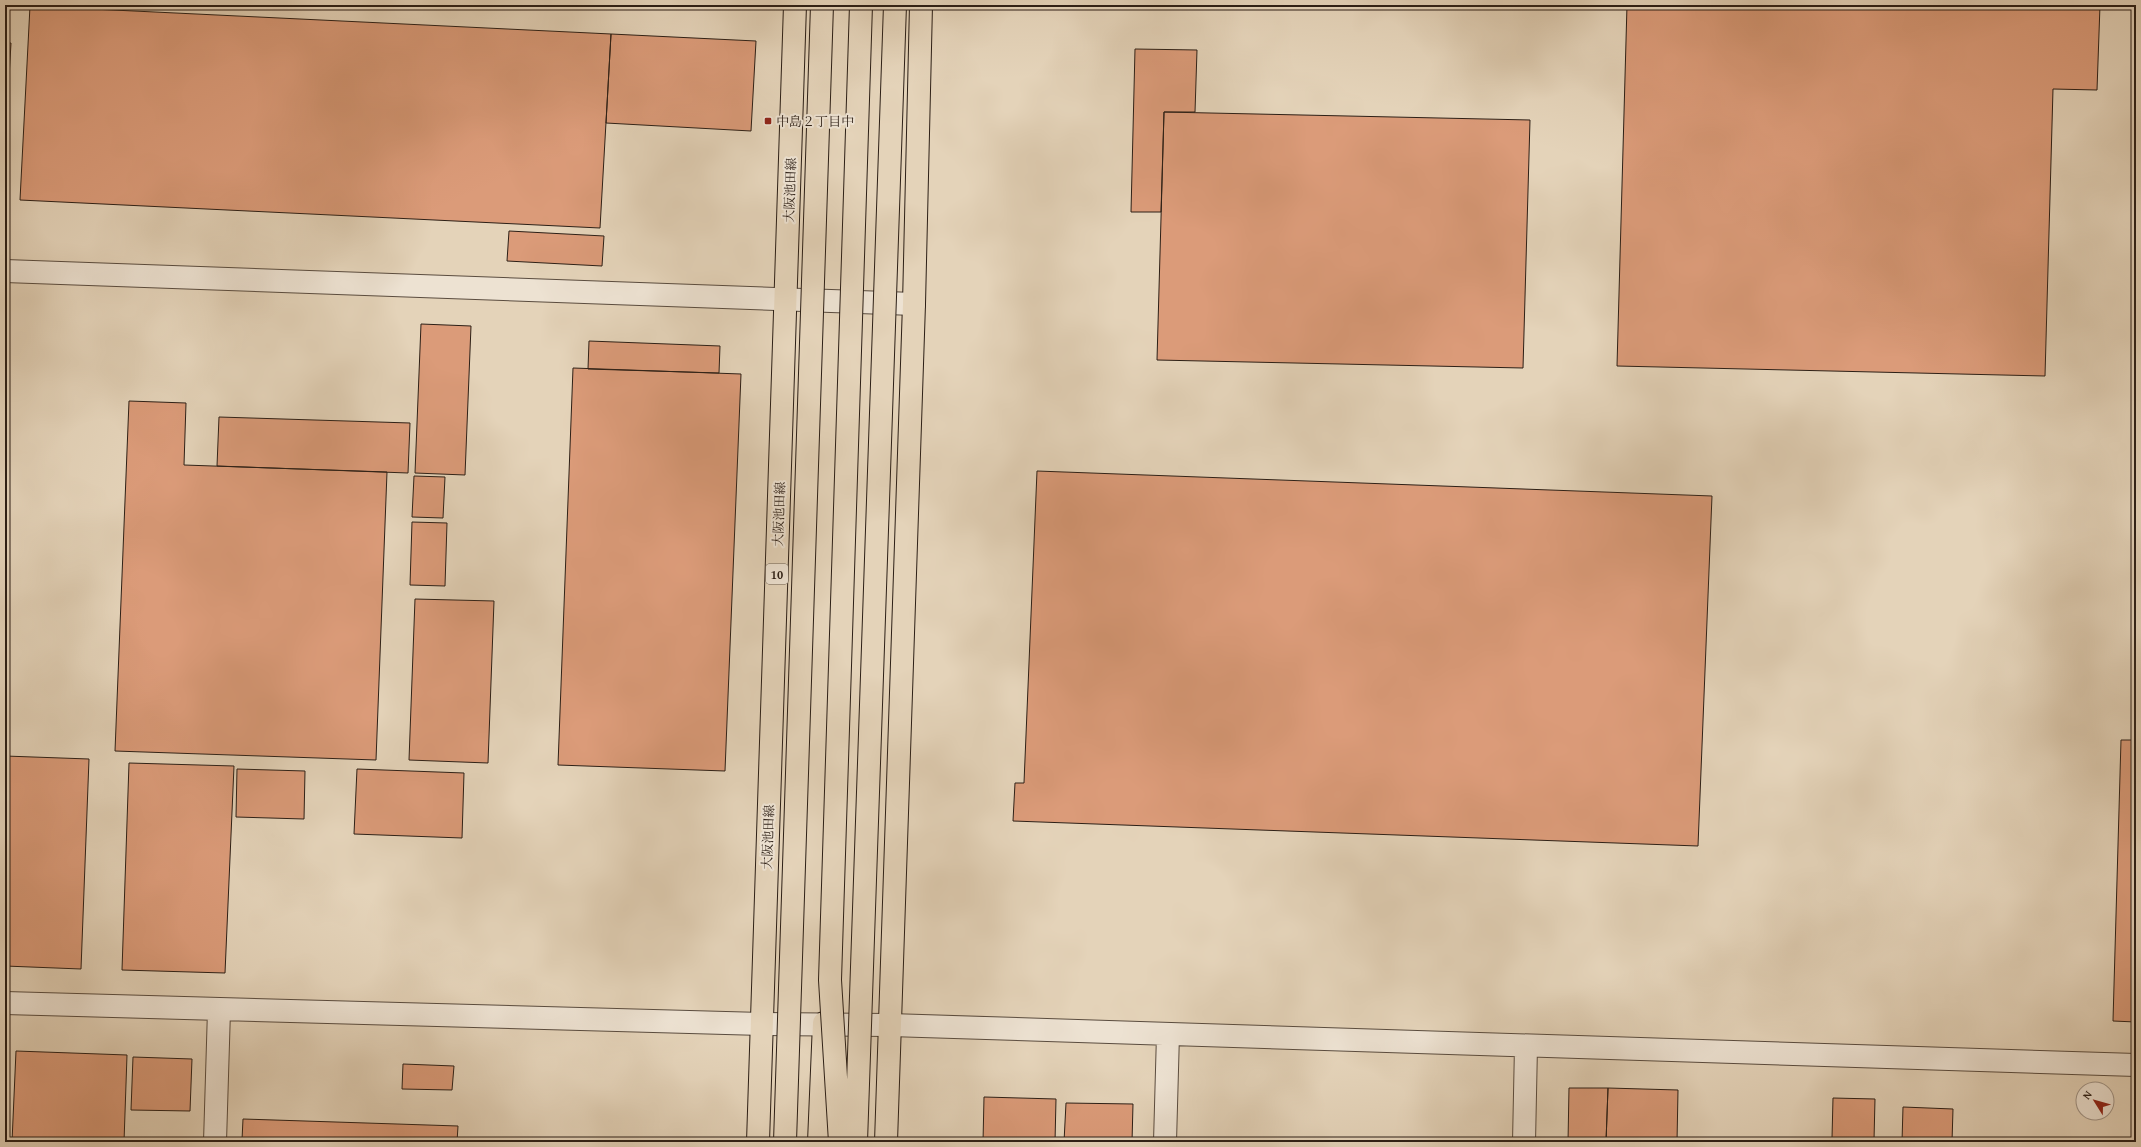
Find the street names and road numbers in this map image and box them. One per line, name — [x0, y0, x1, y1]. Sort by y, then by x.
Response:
street label: 大阪池田線 — [779, 157, 801, 223]
street label: 大阪池田線 — [768, 481, 790, 547]
road number: 10 — [766, 564, 788, 584]
street label: 大阪池田線 — [757, 804, 779, 870]

